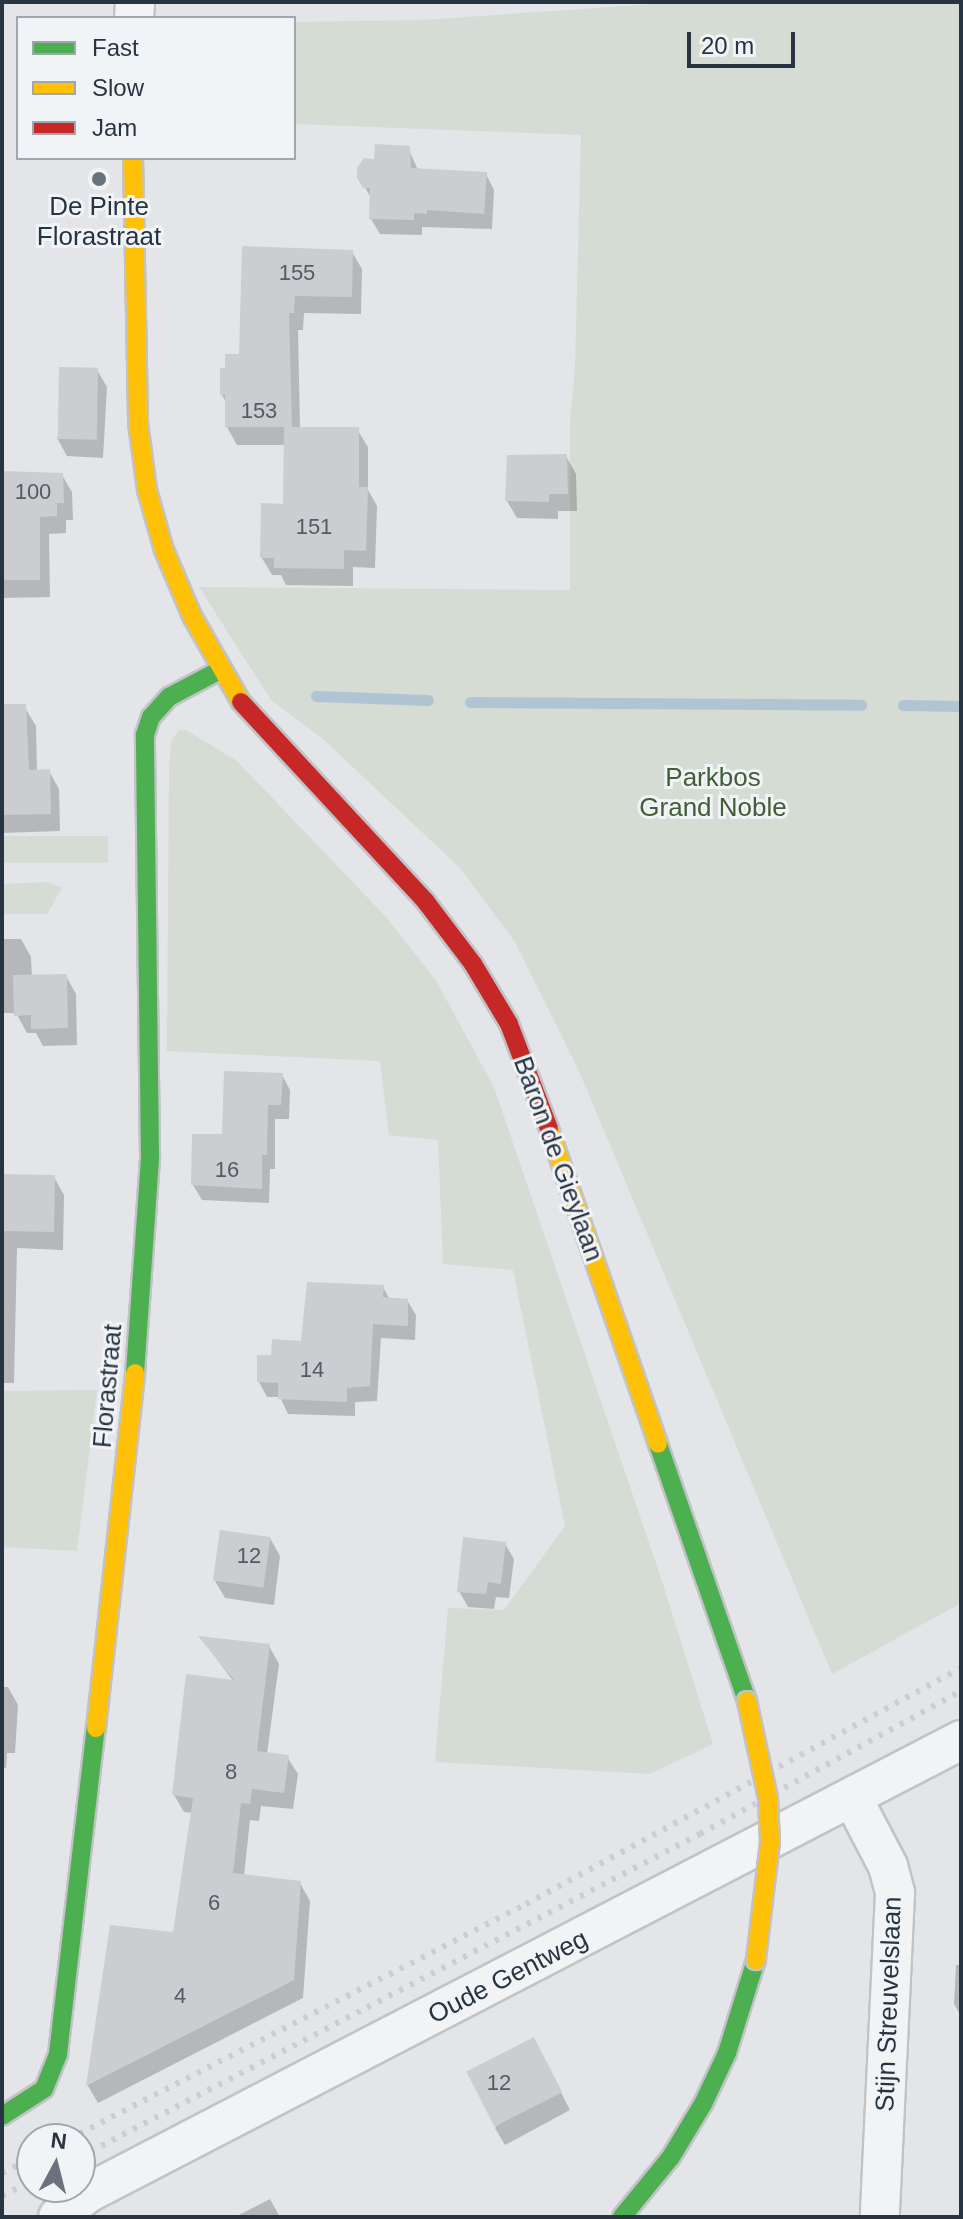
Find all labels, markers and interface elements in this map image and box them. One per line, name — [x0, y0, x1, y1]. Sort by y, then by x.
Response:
legend — [16, 16, 296, 160]
scale bar — [691, 16, 799, 66]
text: 20 m — [701, 32, 754, 59]
text: Fast — [92, 34, 139, 61]
text: Slow — [92, 74, 144, 101]
text: Jam — [92, 114, 137, 141]
marker: De Pinte Florastraat — [90, 170, 108, 188]
place label: De Pinte Florastraat — [37, 191, 161, 252]
house number: 155 — [279, 260, 315, 286]
house number: 153 — [241, 398, 277, 424]
house number: 100 — [15, 479, 51, 505]
house number: 151 — [296, 514, 332, 540]
park label: Parkbos Grand Noble — [639, 762, 787, 824]
street label: Baron de Gieylaan — [507, 1052, 609, 1266]
house number: 16 — [215, 1157, 239, 1183]
street label: Florastraat — [87, 1323, 129, 1449]
house number: 14 — [300, 1357, 324, 1383]
house number: 12 — [237, 1543, 261, 1569]
house number: 8 — [225, 1759, 237, 1785]
house number: 6 — [208, 1890, 220, 1916]
street label: Stijn Streuvelslaan — [870, 1896, 908, 2112]
street label: Oude Gentweg — [423, 1923, 593, 2031]
house number: 4 — [174, 1983, 186, 2009]
house number: 12 — [487, 2070, 511, 2096]
north arrow — [16, 2123, 96, 2203]
text: N — [49, 2127, 68, 2154]

